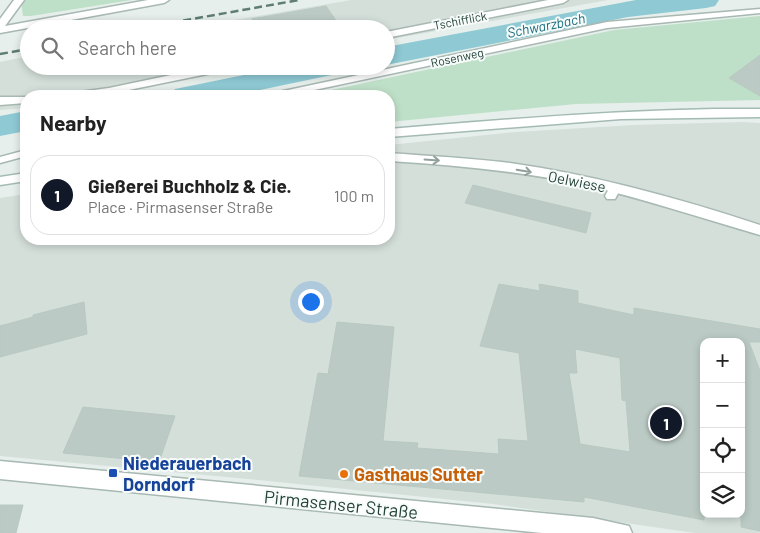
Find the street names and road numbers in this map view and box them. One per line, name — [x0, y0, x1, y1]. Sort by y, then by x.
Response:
street label: Tschifflick — [432, 8, 488, 32]
street label: Rosenweg — [429, 45, 485, 69]
street label: Oelwiese — [547, 167, 607, 195]
street label: Pirmasenser Straße — [263, 485, 419, 523]

